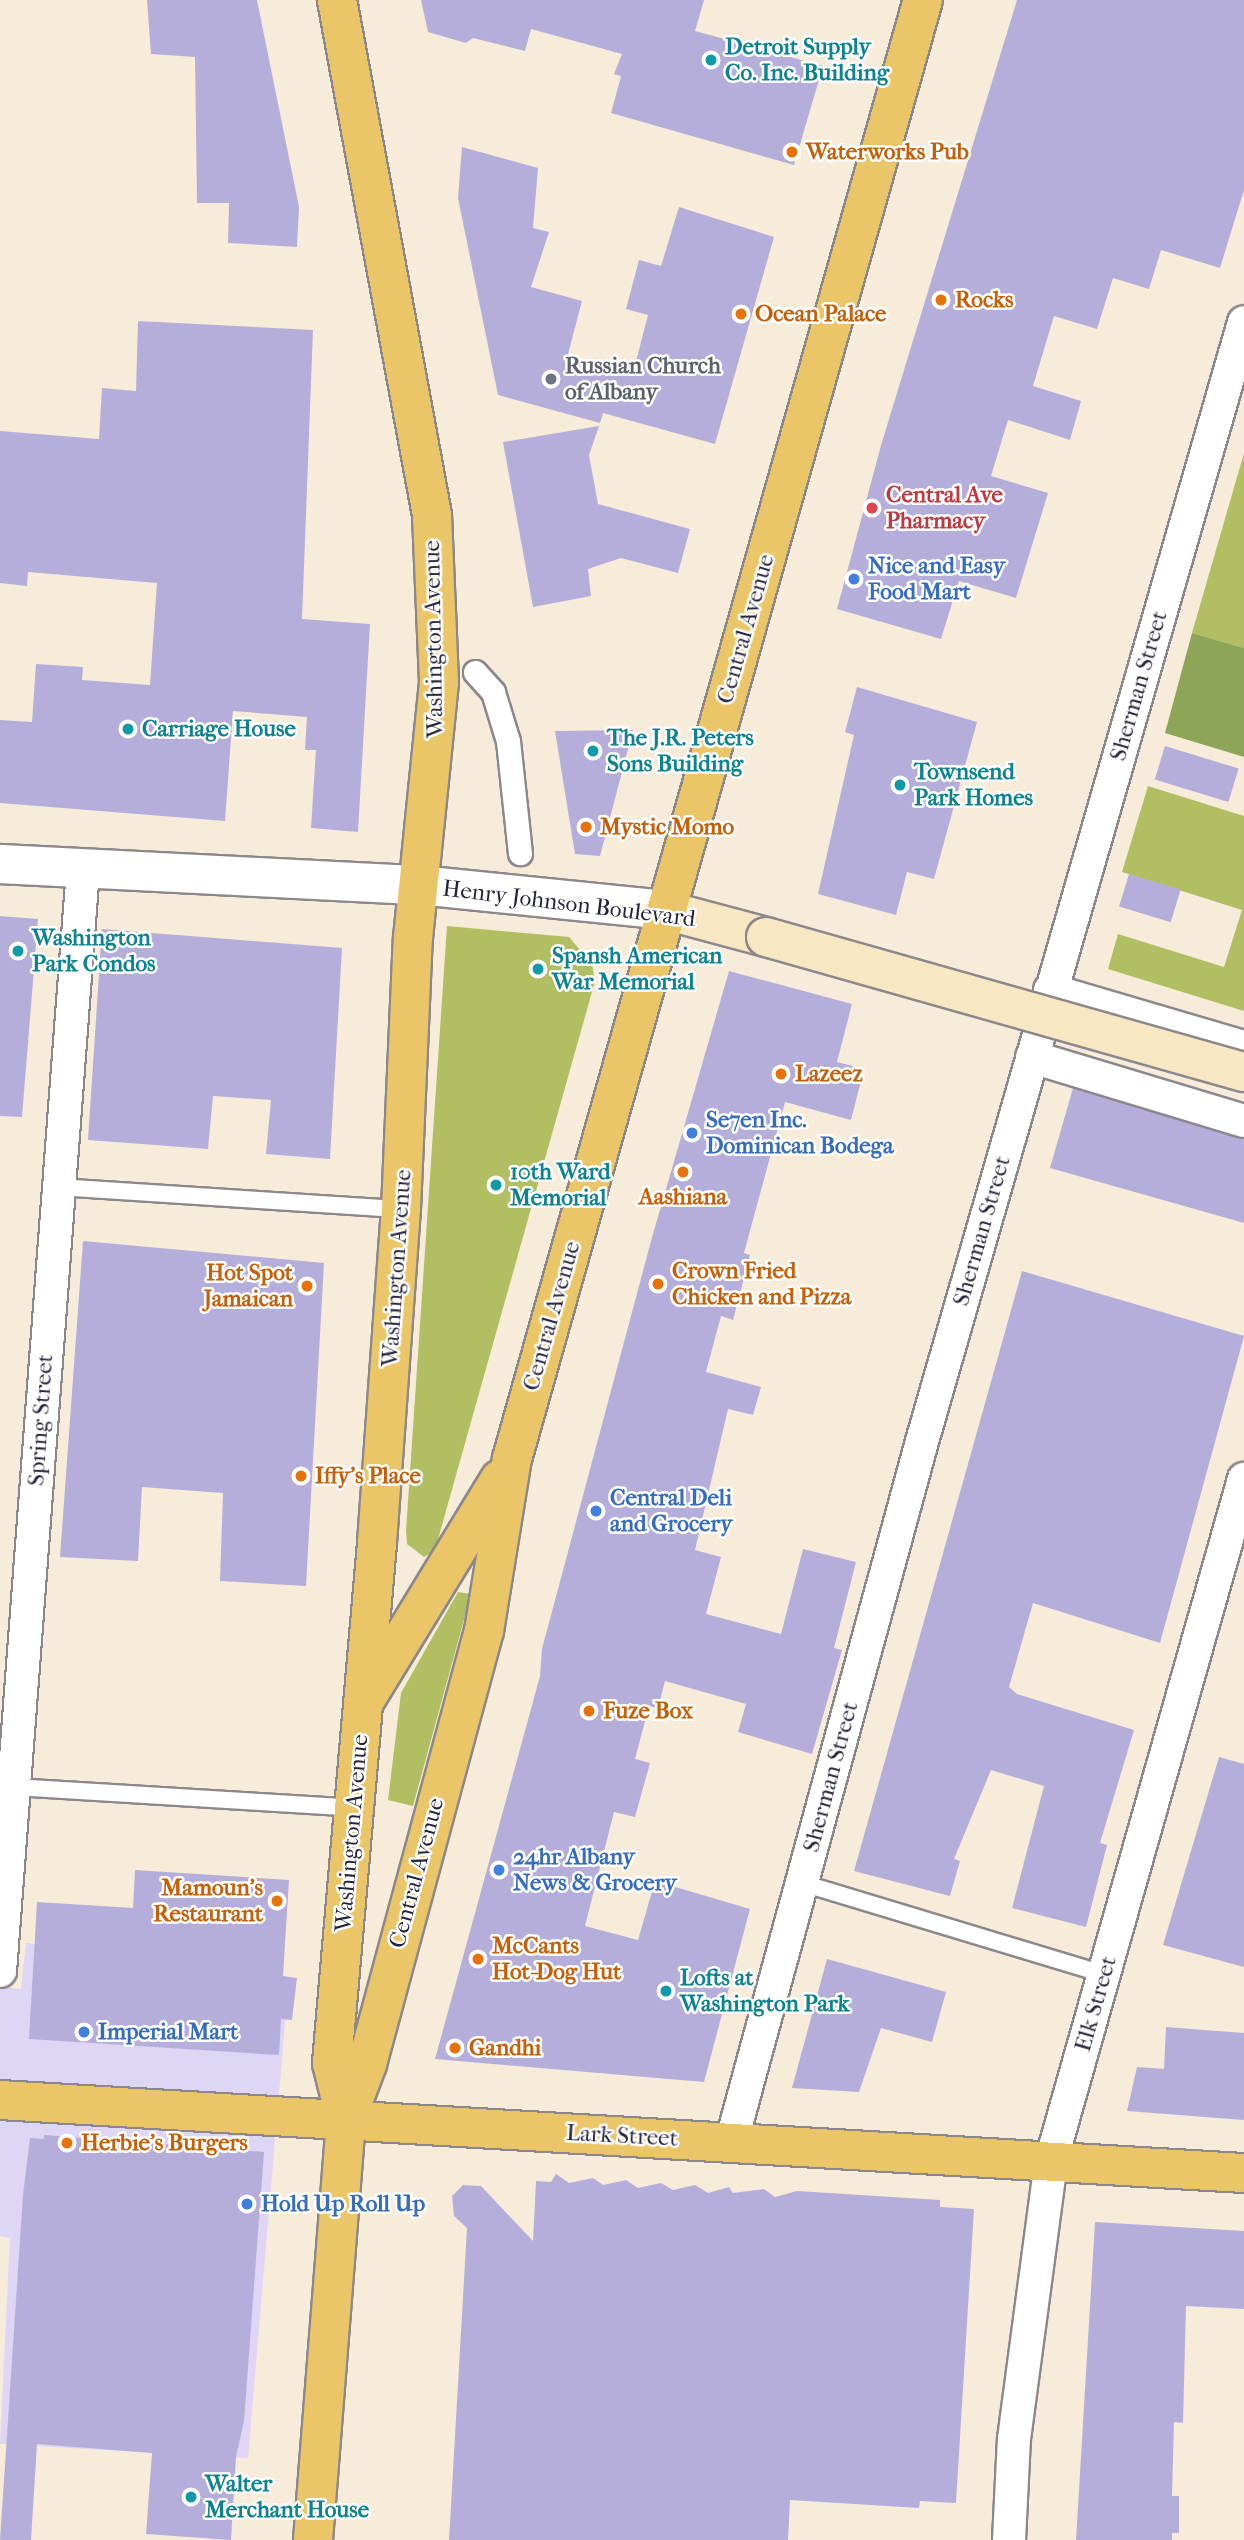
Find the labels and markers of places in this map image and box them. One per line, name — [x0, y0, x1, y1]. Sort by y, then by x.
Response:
place label: Detroit Supply Co. Inc. Building — [725, 33, 889, 87]
marker: Detroit Supply Co. Inc. Building — [703, 52, 719, 68]
place label: Waterworks Pub — [806, 138, 969, 166]
marker: Waterworks Pub — [784, 144, 800, 160]
place label: Rocks — [955, 286, 1013, 314]
marker: Rocks — [933, 292, 949, 308]
place label: Ocean Palace — [755, 300, 886, 328]
marker: Ocean Palace — [733, 306, 749, 322]
place label: Russian Church of Albany — [565, 352, 721, 406]
marker: Russian Church of Albany — [543, 371, 559, 387]
place label: Central Ave Pharmacy — [886, 481, 1003, 535]
marker: Central Ave Pharmacy — [864, 500, 880, 516]
place label: Nice and Easy Food Mart — [868, 552, 1005, 606]
marker: Nice and Easy Food Mart — [846, 571, 862, 587]
place label: Carriage House — [142, 715, 296, 743]
marker: Carriage House — [120, 721, 136, 737]
place label: The J.R. Peters Sons Building — [607, 724, 754, 778]
marker: The J.R. Peters Sons Building — [585, 743, 601, 759]
place label: Townsend Park Homes — [914, 758, 1033, 812]
marker: Townsend Park Homes — [892, 777, 908, 793]
place label: Mystic Momo — [600, 813, 734, 841]
marker: Mystic Momo — [578, 819, 594, 835]
place label: Washington Park Condos — [32, 924, 156, 978]
place label: Spansh American War Memorial — [552, 942, 722, 996]
marker: Washington Park Condos — [10, 943, 26, 959]
marker: Spansh American War Memorial — [530, 961, 546, 977]
place label: Lazeez — [795, 1060, 863, 1088]
marker: Lazeez — [773, 1066, 789, 1082]
place label: Se7en Inc. Dominican Bodega — [706, 1106, 894, 1160]
marker: Se7en Inc. Dominican Bodega — [684, 1125, 700, 1141]
place label: 10th Ward Memorial — [510, 1158, 610, 1212]
marker: Aashiana — [675, 1164, 691, 1180]
marker: 10th Ward Memorial — [488, 1177, 504, 1193]
place label: Aashiana — [639, 1183, 727, 1211]
place label: Crown Fried Chicken and Pizza — [672, 1257, 851, 1311]
place label: Hot Spot Jamaican — [204, 1259, 293, 1313]
marker: Crown Fried Chicken and Pizza — [650, 1276, 666, 1292]
marker: Hot Spot Jamaican — [299, 1278, 315, 1294]
place label: Iffy's Place — [315, 1462, 421, 1490]
marker: Iffy's Place — [293, 1468, 309, 1484]
place label: Central Deli and Grocery — [610, 1484, 732, 1538]
marker: Central Deli and Grocery — [588, 1503, 604, 1519]
place label: Fuze Box — [603, 1697, 693, 1725]
marker: Fuze Box — [581, 1703, 597, 1719]
place label: 24hr Albany News & Grocery — [513, 1843, 677, 1897]
marker: 24hr Albany News & Grocery — [491, 1862, 507, 1878]
place label: Mamoun's Restaurant — [153, 1874, 263, 1928]
marker: Mamoun's Restaurant — [269, 1893, 285, 1909]
place label: McCants Hot-Dog Hut — [492, 1932, 621, 1986]
marker: McCants Hot-Dog Hut — [470, 1951, 486, 1967]
place label: Lofts at Washington Park — [680, 1964, 849, 2018]
marker: Lofts at Washington Park — [658, 1983, 674, 1999]
place label: Imperial Mart — [98, 2018, 238, 2046]
marker: Imperial Mart — [76, 2024, 92, 2040]
place label: Gandhi — [469, 2034, 541, 2062]
marker: Gandhi — [447, 2040, 463, 2056]
place label: Herbie's Burgers — [81, 2129, 248, 2157]
marker: Herbie's Burgers — [59, 2135, 75, 2151]
place label: Hold Up Roll Up — [261, 2190, 425, 2218]
marker: Hold Up Roll Up — [239, 2196, 255, 2212]
place label: Walter Merchant House — [205, 2470, 369, 2524]
marker: Walter Merchant House — [183, 2489, 199, 2505]

